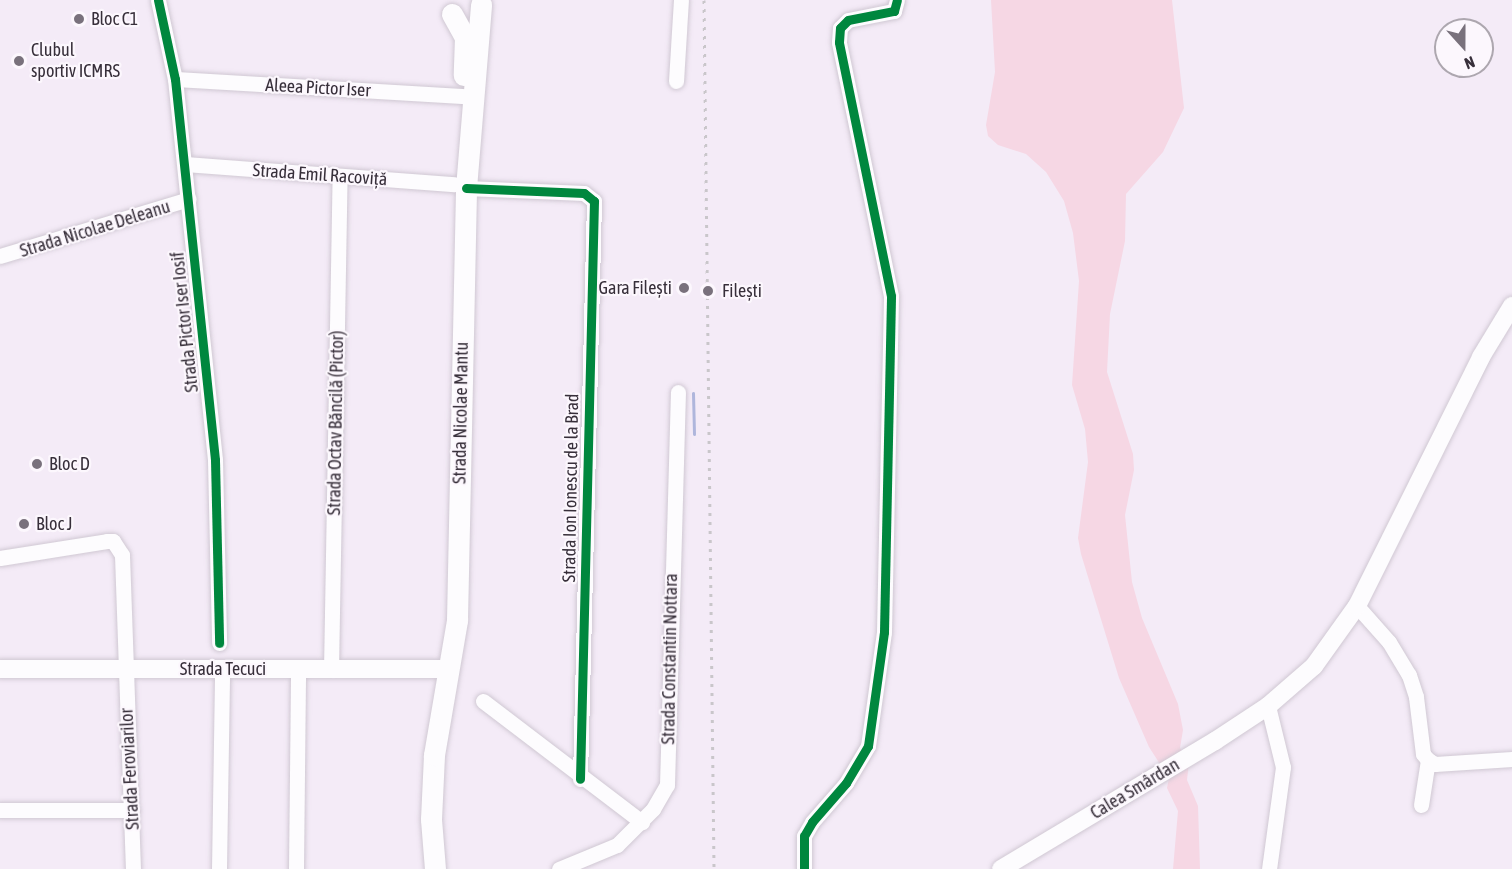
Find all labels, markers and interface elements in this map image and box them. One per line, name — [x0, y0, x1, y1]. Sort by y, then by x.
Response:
place label: Bloc C1 — [91, 8, 138, 30]
marker: Bloc C1 — [72, 12, 86, 26]
north arrow — [1434, 18, 1494, 78]
place label: Clubul sportiv ICMRS — [31, 40, 120, 82]
text: N — [1462, 53, 1477, 73]
marker: Clubul sportiv ICMRS — [12, 54, 26, 68]
street label: Aleea Pictor Iser — [265, 74, 371, 102]
street label: Strada Emil Racoviță — [252, 160, 388, 190]
street label: Strada Nicolae Deleanu — [17, 196, 173, 262]
street label: Strada Pictor Iser Iosif — [167, 251, 203, 393]
place label: Gara Filești — [598, 277, 672, 299]
place label: Filești — [722, 280, 762, 302]
marker: Gara Filești — [677, 281, 691, 295]
marker: Filești — [699, 282, 717, 300]
street label: Strada Octav Băncilă (Pictor) — [324, 330, 348, 516]
street label: Strada Nicolae Mantu — [449, 342, 473, 484]
street label: Strada Ion Ionescu de la Brad — [559, 393, 583, 583]
place label: Bloc D — [49, 453, 90, 475]
marker: Bloc D — [30, 457, 44, 471]
place label: Bloc J — [36, 513, 72, 535]
marker: Bloc J — [17, 517, 31, 531]
street label: Strada Constantin Nottara — [658, 573, 682, 745]
street label: Strada Tecuci — [180, 658, 266, 680]
street label: Strada Feroviarilor — [116, 708, 144, 830]
street label: Calea Smârdan — [1087, 754, 1183, 824]

